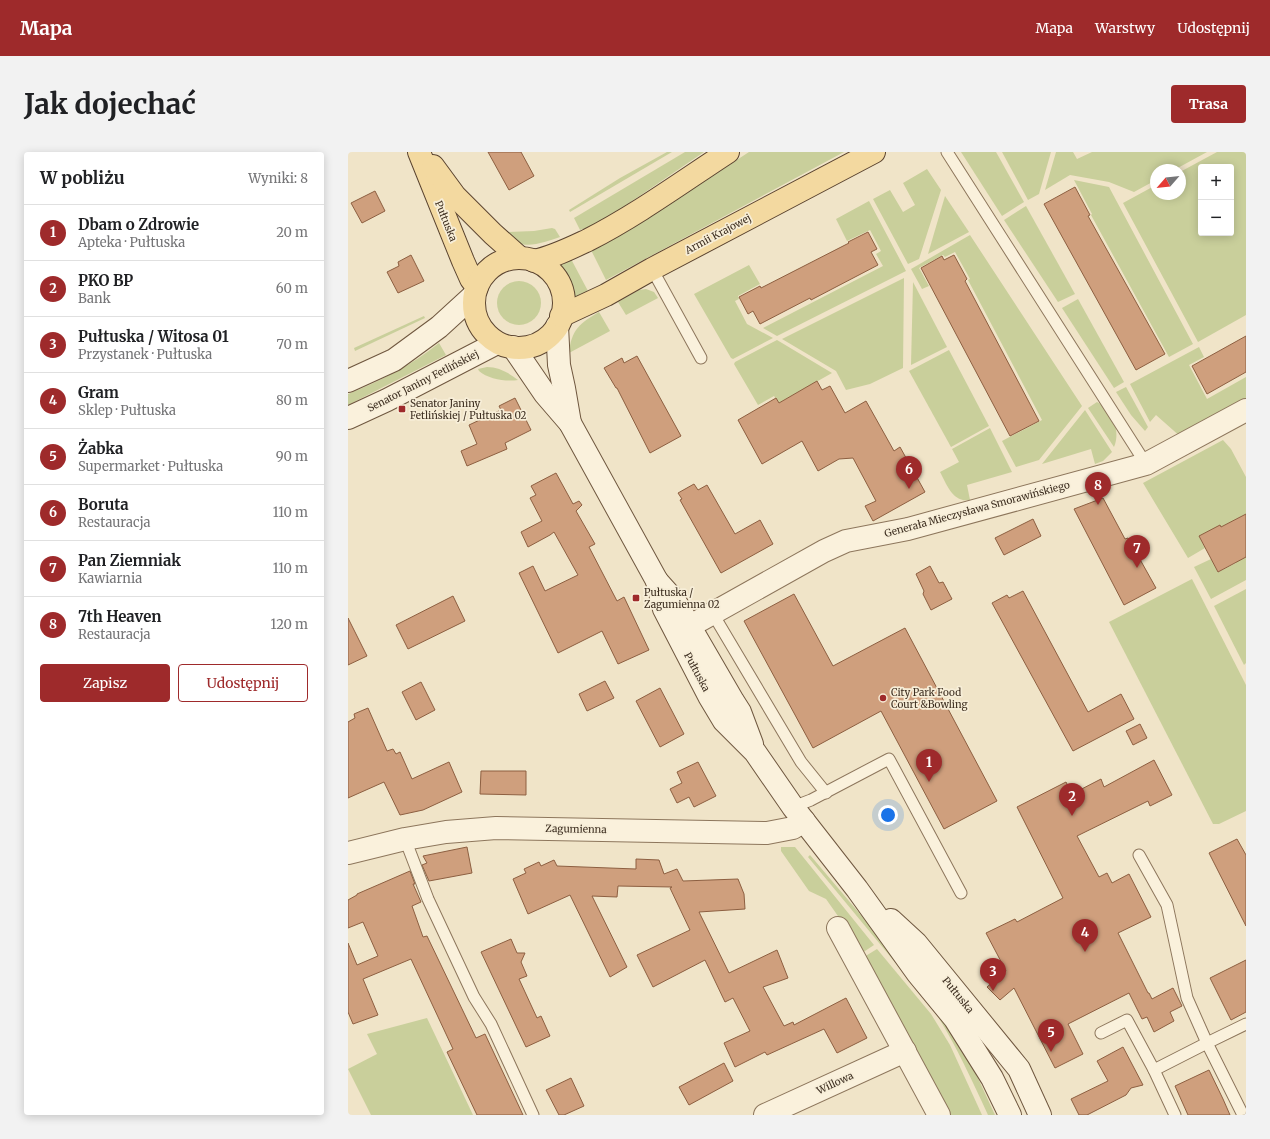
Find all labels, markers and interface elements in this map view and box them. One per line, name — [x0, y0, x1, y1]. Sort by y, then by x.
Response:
text: Mapa — [20, 16, 72, 40]
text: Mapa — [1036, 19, 1073, 37]
text: Warstwy — [1095, 19, 1155, 37]
text: Udostępnij — [1177, 19, 1250, 37]
button: Trasa — [1171, 85, 1246, 123]
text: Jak dojechać — [24, 86, 196, 122]
north arrow — [1150, 164, 1186, 200]
map controls — [1198, 164, 1234, 236]
button: + — [1198, 164, 1234, 200]
text: W pobliżu — [40, 167, 125, 189]
text: Wyniki: 8 — [248, 170, 308, 187]
street label: Pułtuska — [432, 199, 460, 244]
button: − — [1198, 200, 1234, 236]
street label: Armii Krajowej — [682, 211, 753, 257]
text: Dbam o Zdrowie — [78, 215, 199, 234]
text: 1 — [50, 224, 56, 241]
text: 20 m — [276, 224, 308, 241]
text: Apteka · Pułtuska — [78, 234, 185, 251]
text: PKO BP — [78, 271, 133, 290]
text: 2 — [49, 280, 57, 297]
text: 60 m — [276, 280, 308, 297]
text: Bank — [78, 290, 111, 307]
text: Pułtuska / Witosa 01 — [78, 327, 229, 346]
text: 3 — [49, 336, 57, 353]
text: 70 m — [277, 336, 308, 353]
text: Przystanek · Pułtuska — [78, 346, 212, 363]
street label: Senator Janiny Fetlińskiej — [365, 347, 481, 415]
text: Gram — [78, 383, 119, 402]
text: 4 — [49, 392, 57, 409]
text: 80 m — [276, 392, 308, 409]
place label: Senator Janiny Fetlińskiej / Pułtuska 02 — [410, 397, 527, 422]
text: Sklep · Pułtuska — [78, 402, 176, 419]
marker: Senator Janiny Fetlińskiej / Pułtuska 02 — [397, 404, 407, 414]
text: Żabka — [78, 439, 123, 458]
text: 5 — [49, 448, 57, 465]
text: 90 m — [276, 448, 308, 465]
pin: 6 — [896, 456, 922, 489]
text: Supermarket · Pułtuska — [78, 458, 223, 475]
pin: 8 — [1085, 472, 1111, 505]
street label: Generała Mieczysława Smorawińskiego — [883, 478, 1071, 540]
text: Boruta — [78, 495, 129, 514]
text: 6 — [49, 504, 57, 521]
text: 110 m — [273, 504, 308, 521]
text: Restauracja — [78, 514, 150, 531]
pin: 7 — [1124, 535, 1150, 568]
text: Pan Ziemniak — [78, 551, 181, 570]
text: 7 — [49, 560, 57, 577]
text: 110 m — [273, 560, 308, 577]
text: Kawiarnia — [78, 570, 142, 587]
place label: Pułtuska / Zagumienna 02 — [644, 586, 720, 611]
marker: Pułtuska / Zagumienna 02 — [631, 593, 641, 603]
text: 7th Heaven — [78, 607, 161, 626]
text: 8 — [49, 616, 57, 633]
text: 120 m — [270, 616, 308, 633]
text: Restauracja — [78, 626, 150, 643]
street label: Pułtuska — [681, 650, 713, 695]
button: Zapisz — [40, 664, 170, 702]
button: Udostępnij — [178, 664, 308, 702]
place label: City Park Food Court &Bowling — [891, 686, 968, 711]
marker: City Park Food Court &Bowling — [878, 693, 888, 703]
pin: 1 — [916, 749, 942, 782]
pin: 2 — [1059, 783, 1085, 816]
your location — [878, 805, 898, 825]
street label: Zagumienna — [545, 822, 607, 836]
pin: 4 — [1072, 919, 1098, 952]
pin: 3 — [980, 958, 1006, 991]
street label: Pułtuska — [939, 974, 977, 1016]
pin: 5 — [1038, 1019, 1064, 1052]
street label: Willowa — [814, 1069, 856, 1098]

